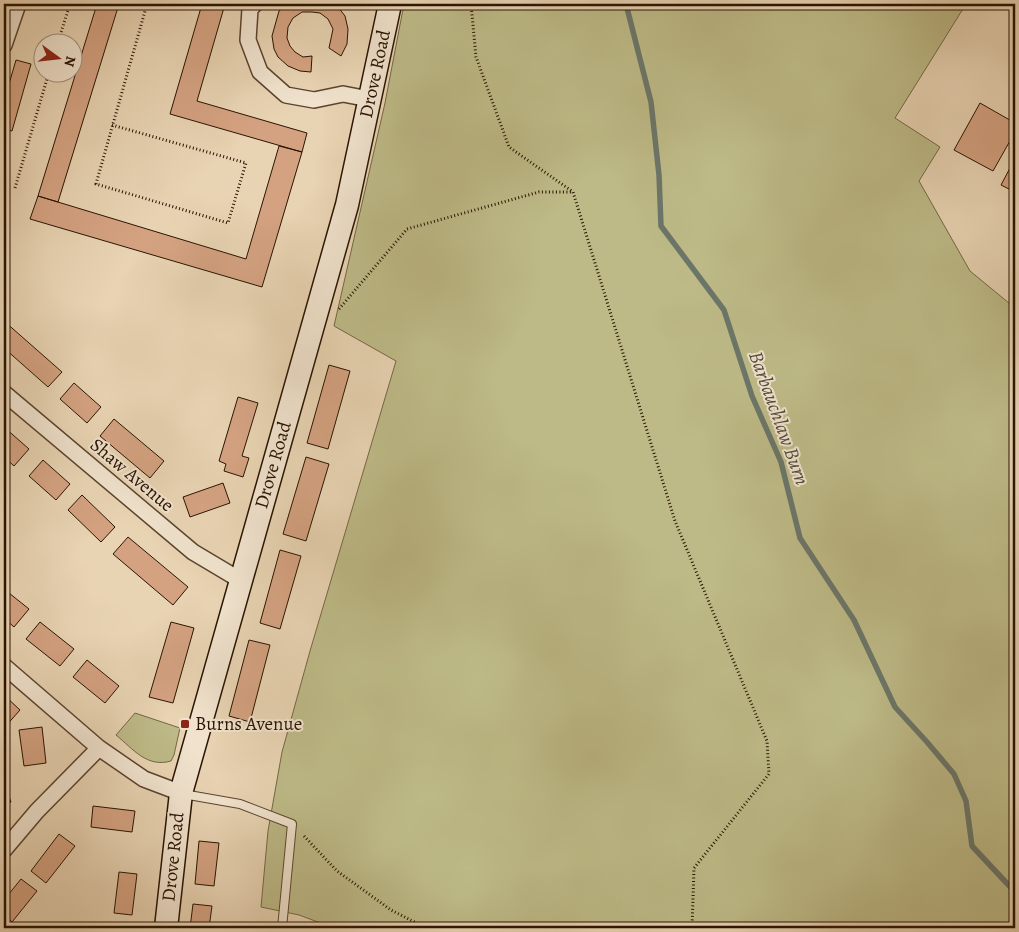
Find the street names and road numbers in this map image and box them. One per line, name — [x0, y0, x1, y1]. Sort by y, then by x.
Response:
street label: Drove Road — [353, 27, 397, 121]
street label: Drove Road — [248, 418, 298, 512]
street label: Shaw Avenue — [84, 432, 180, 518]
street label: Drove Road — [155, 810, 191, 903]

